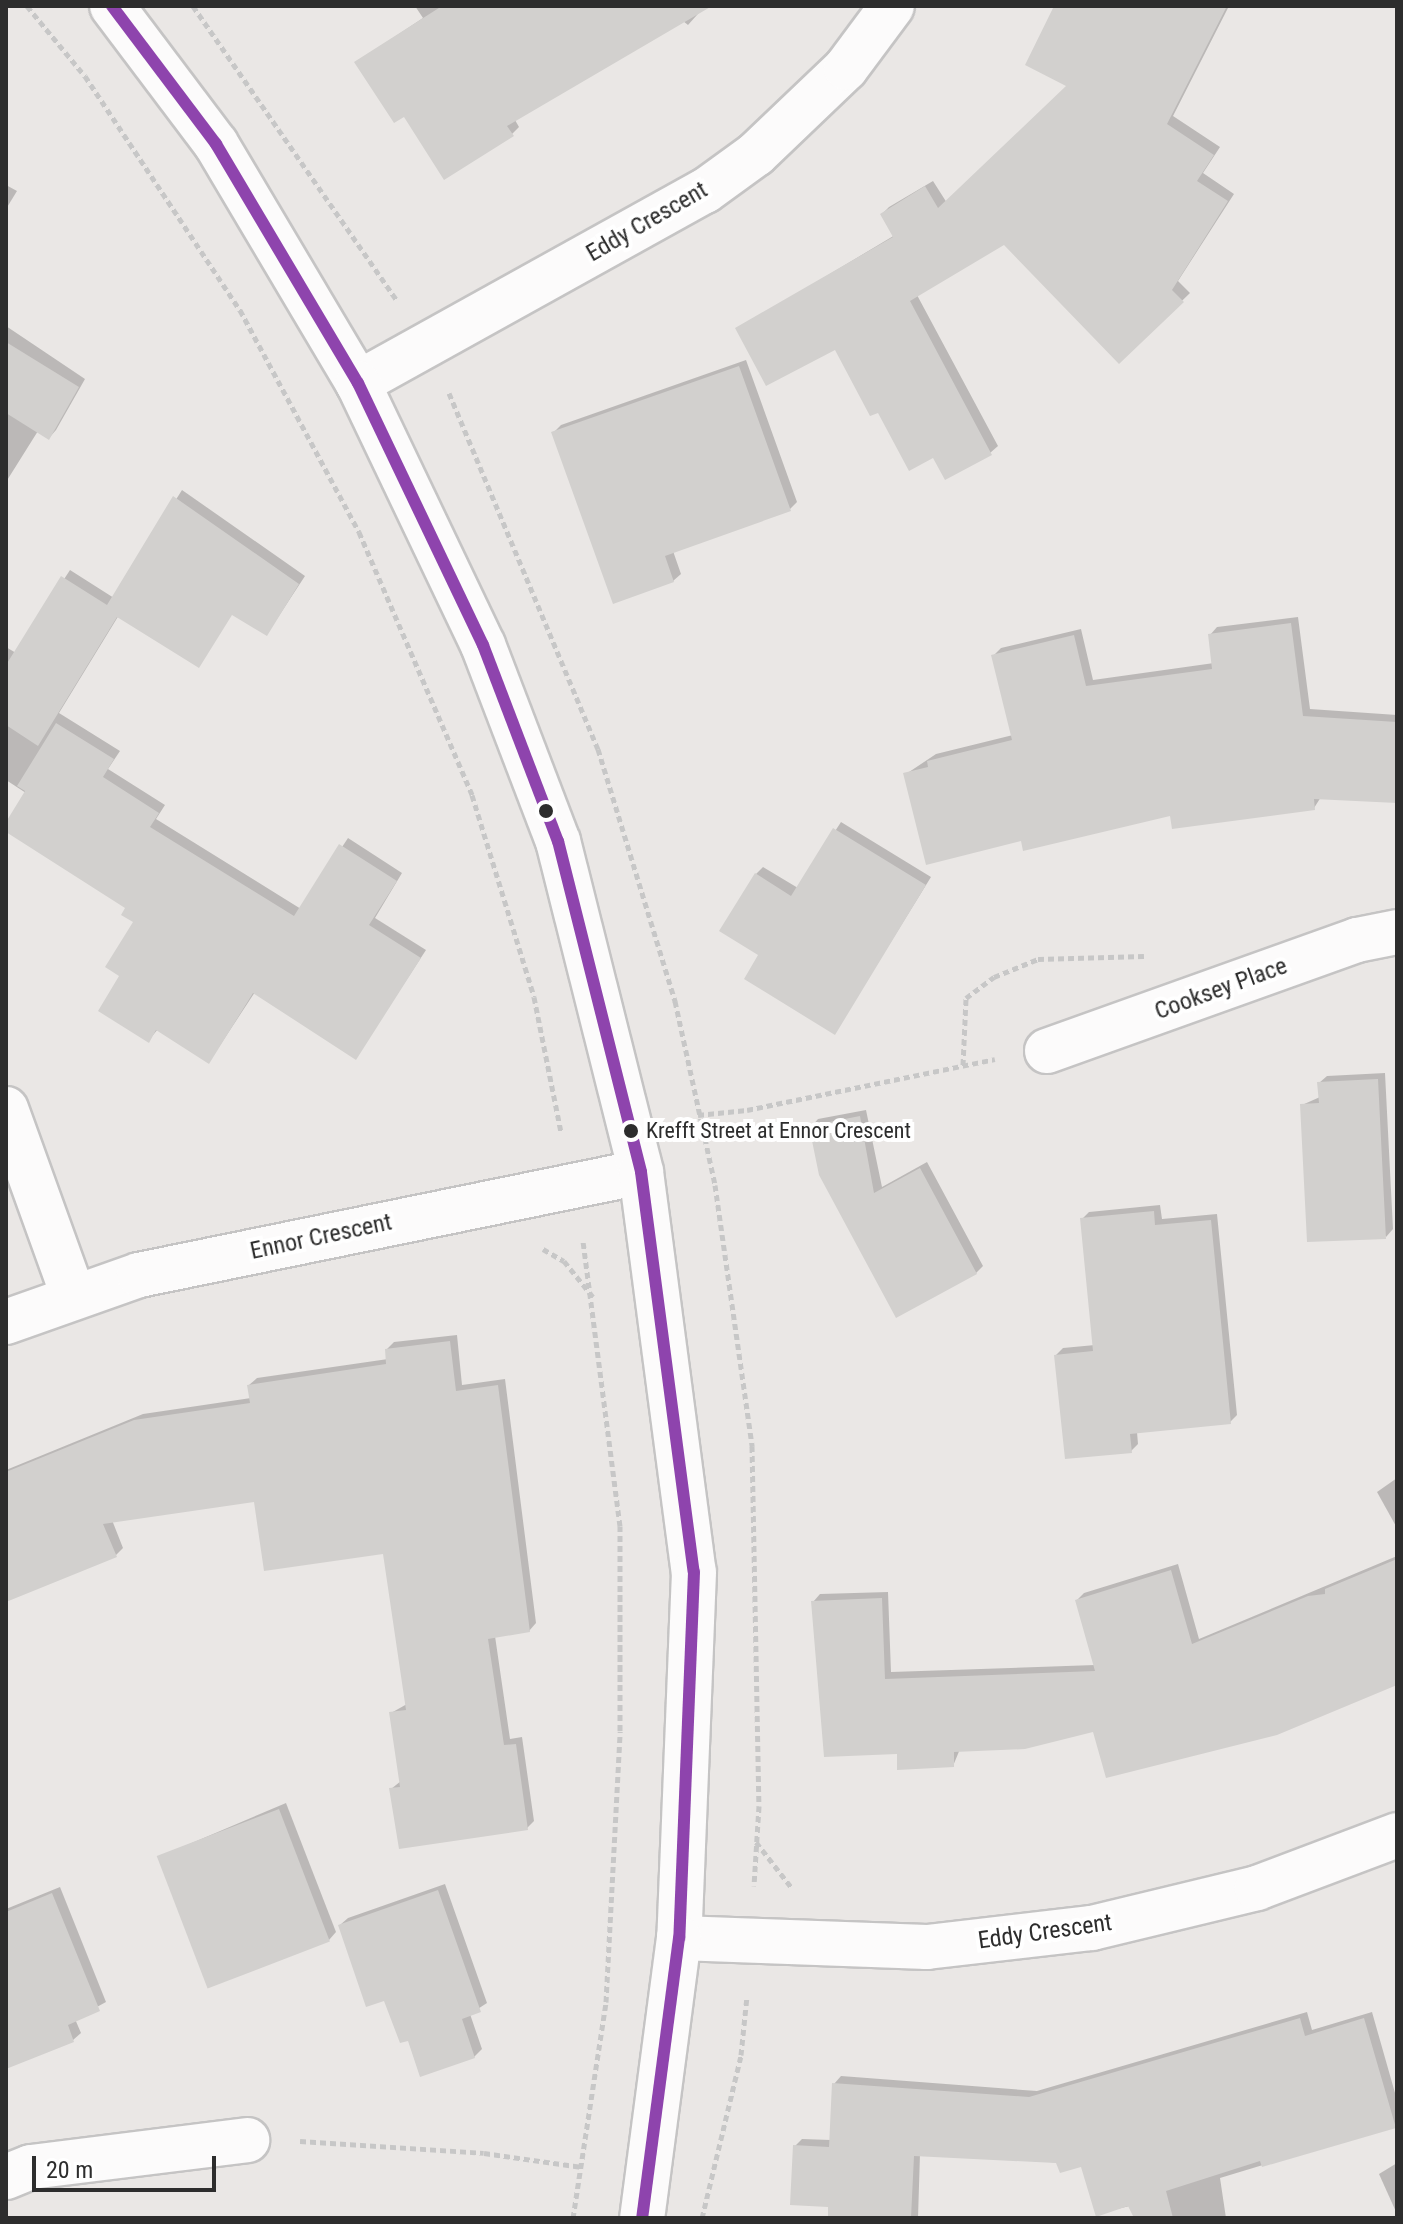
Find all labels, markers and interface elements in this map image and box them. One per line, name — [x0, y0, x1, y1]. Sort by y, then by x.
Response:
street label: Eddy Crescent — [581, 176, 713, 268]
unlabelled marker — [538, 803, 554, 819]
street label: Cooksey Place — [1151, 952, 1291, 1026]
place label: Krefft Street at Ennor Crescent — [646, 1118, 911, 1144]
marker: Krefft Street at Ennor Crescent — [623, 1123, 639, 1139]
street label: Ennor Crescent — [248, 1208, 394, 1266]
street label: Eddy Crescent — [976, 1908, 1114, 1956]
scale bar — [36, 2140, 220, 2190]
text: 20 m — [46, 2156, 93, 2184]

